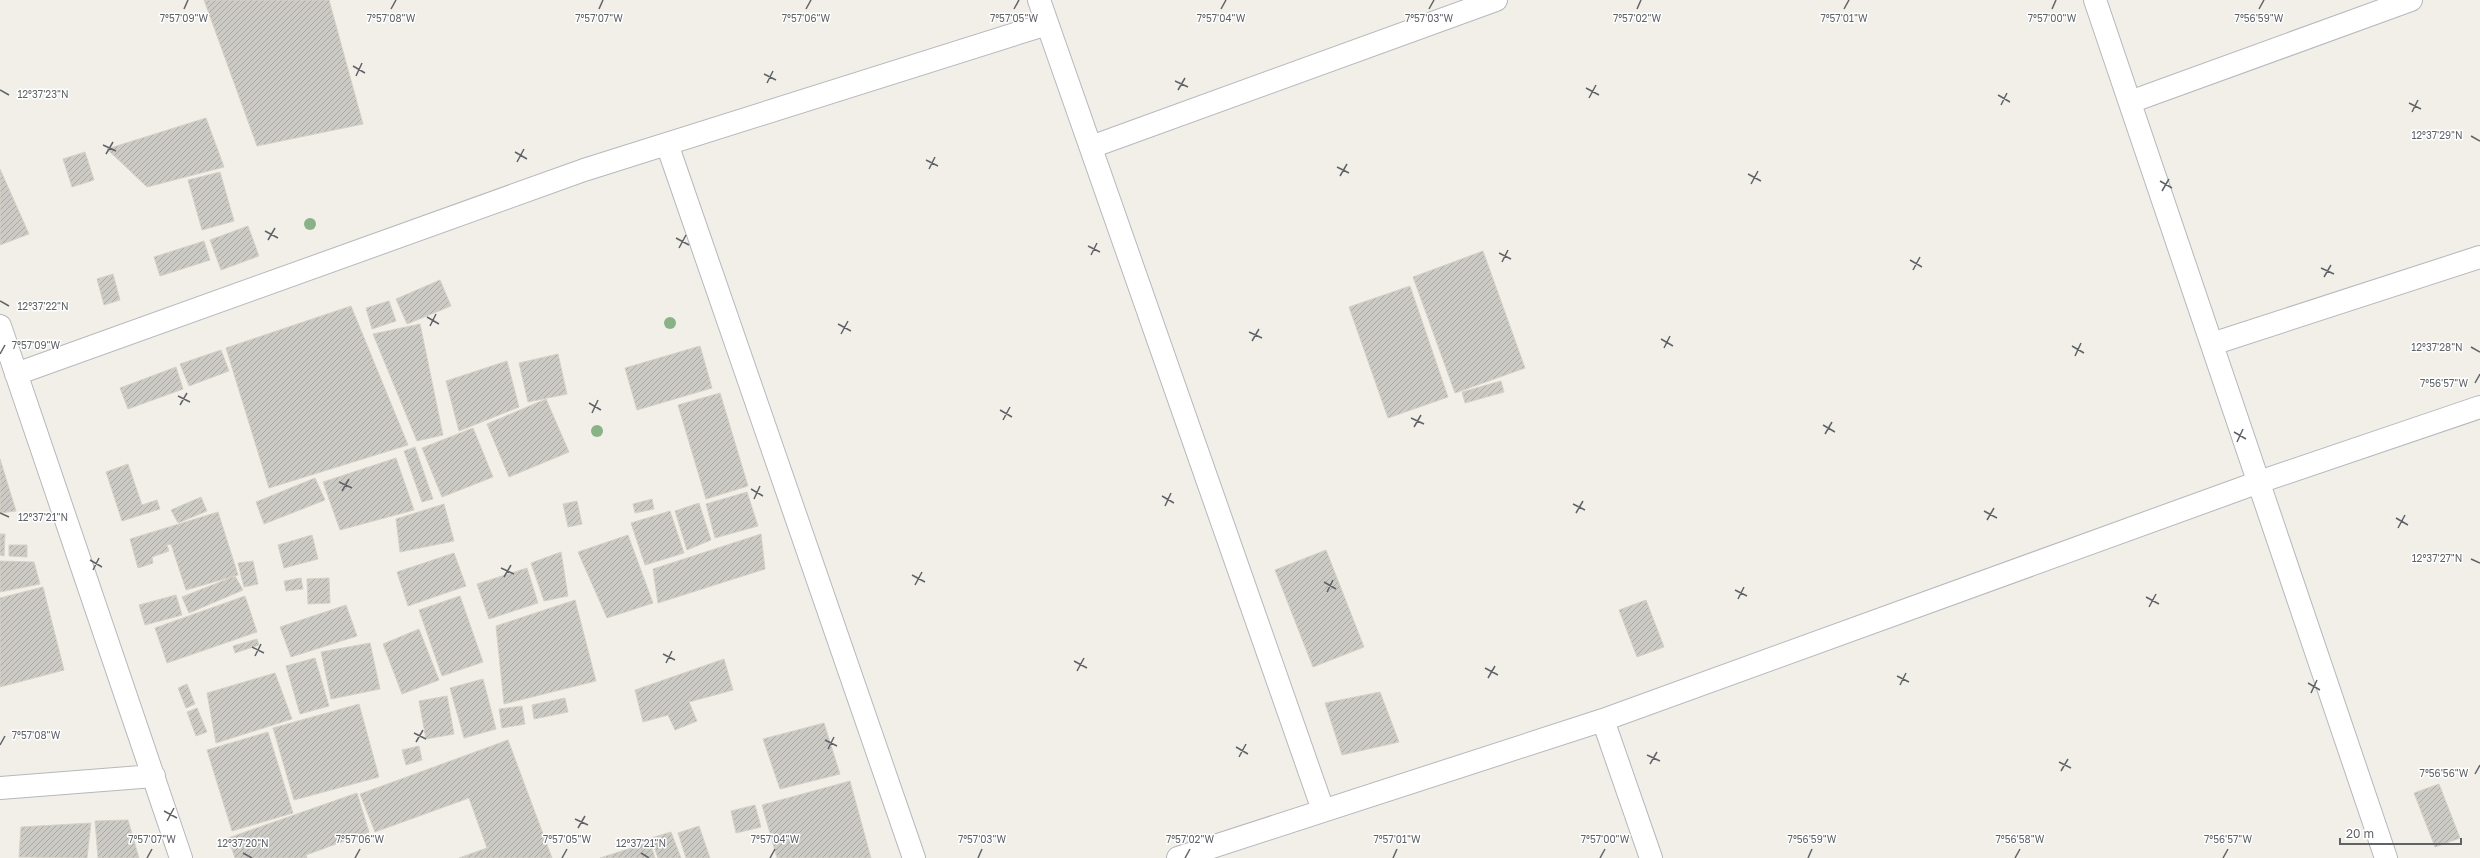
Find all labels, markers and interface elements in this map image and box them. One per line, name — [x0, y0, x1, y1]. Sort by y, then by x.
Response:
text: 7°57'09"W — [160, 12, 209, 24]
text: 7°57'08"W — [367, 12, 416, 24]
text: 7°57'07"W — [575, 12, 623, 24]
text: 7°57'06"W — [782, 12, 831, 24]
text: 7°57'05"W — [990, 12, 1038, 24]
text: 7°57'04"W — [1197, 12, 1246, 24]
text: 7°57'03"W — [1405, 12, 1454, 24]
text: 7°57'02"W — [1613, 12, 1661, 24]
text: 7°57'01"W — [1820, 12, 1868, 24]
text: 7°57'00"W — [2028, 12, 2077, 24]
text: 7°56'59"W — [2235, 12, 2284, 24]
text: 12°37'23"N — [17, 88, 69, 100]
text: 12°37'29"N — [2411, 129, 2463, 141]
text: 12°37'22"N — [18, 300, 69, 312]
text: 7°57'09"W — [12, 339, 61, 351]
text: 12°37'28"N — [2411, 341, 2463, 353]
text: 7°56'57"W — [2420, 377, 2468, 389]
text: 12°37'21"N — [18, 511, 68, 523]
text: 12°37'27"N — [2412, 552, 2462, 564]
text: 7°57'08"W — [12, 729, 61, 741]
text: 7°56'56"W — [2420, 767, 2469, 779]
scale bar — [2340, 820, 2461, 846]
text: 20 m — [2346, 826, 2374, 841]
text: 7°57'07"W — [128, 833, 176, 845]
text: 7°57'06"W — [336, 833, 385, 845]
text: 7°57'05"W — [543, 833, 591, 845]
text: 7°57'04"W — [751, 833, 800, 845]
text: 7°57'03"W — [958, 833, 1007, 845]
text: 7°57'02"W — [1166, 833, 1214, 845]
text: 7°57'01"W — [1373, 833, 1421, 845]
text: 7°57'00"W — [1581, 833, 1630, 845]
text: 7°56'59"W — [1788, 833, 1837, 845]
text: 7°56'58"W — [1996, 833, 2045, 845]
text: 7°56'57"W — [2204, 833, 2252, 845]
text: 12°37'20"N — [217, 837, 269, 849]
text: 12°37'21"N — [616, 837, 666, 849]

